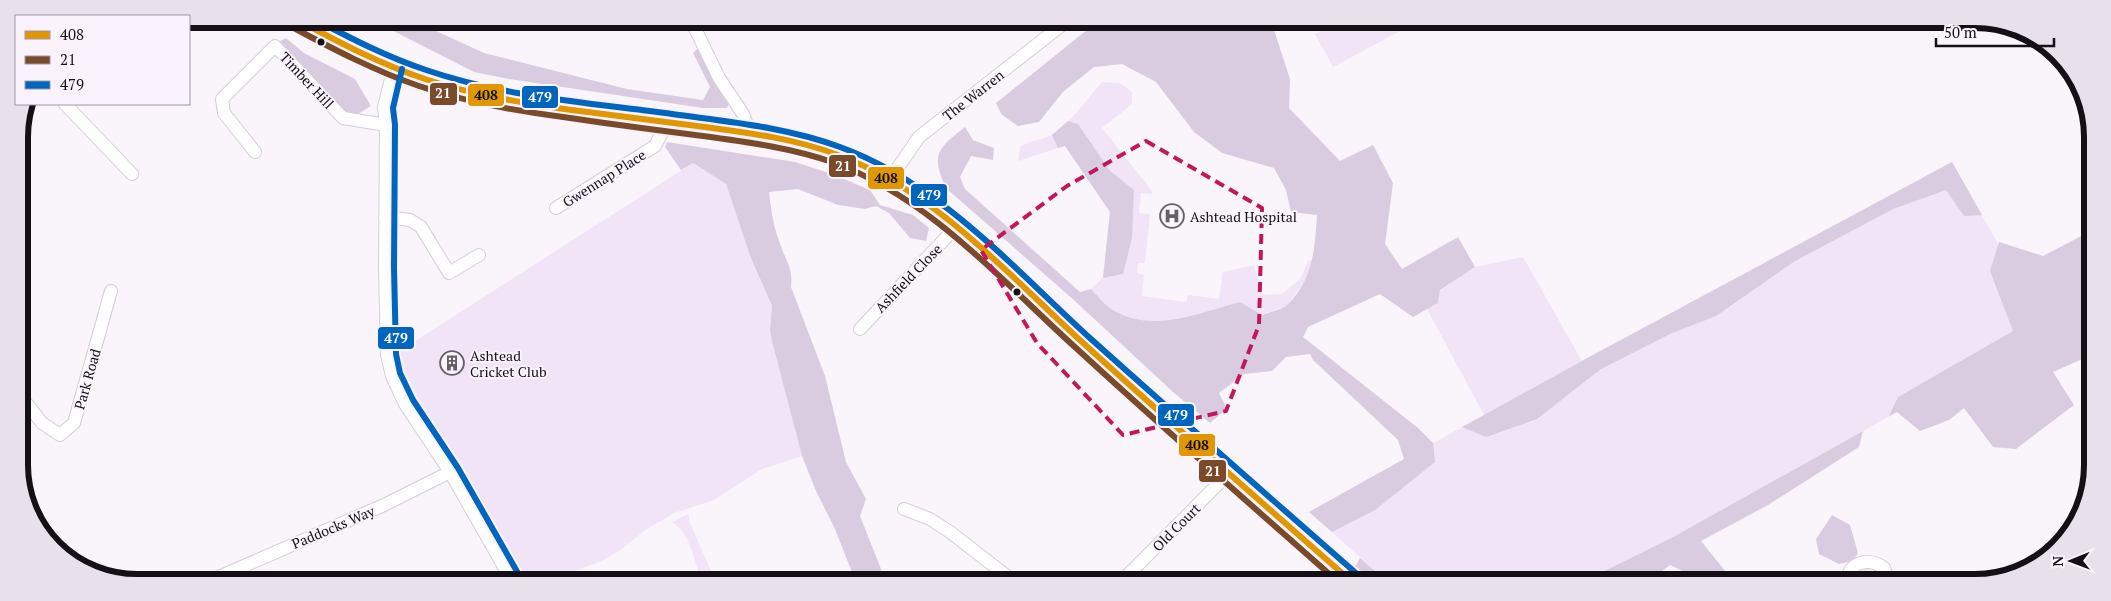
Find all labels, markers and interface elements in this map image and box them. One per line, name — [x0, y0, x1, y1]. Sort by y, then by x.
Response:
legend — [15, 15, 190, 105]
scale bar — [1936, 15, 2054, 47]
text: 50 m — [1944, 22, 1977, 42]
text: 408 — [60, 24, 84, 44]
unlabelled marker — [316, 37, 326, 47]
street label: Timber Hill — [276, 47, 338, 113]
text: 21 — [60, 49, 76, 69]
street label: The Warren — [939, 65, 1008, 125]
text: 479 — [60, 74, 84, 94]
line badge: 21 — [429, 82, 458, 106]
text: 21 — [435, 83, 451, 102]
line badge: 408 — [467, 83, 505, 107]
text: 408 — [474, 85, 498, 104]
line badge: 479 — [521, 85, 559, 109]
text: 479 — [528, 87, 552, 106]
street label: Gwennap Place — [559, 145, 649, 211]
line badge: 21 — [828, 154, 857, 178]
text: 21 — [835, 156, 851, 175]
line badge: 408 — [867, 166, 905, 190]
text: 408 — [874, 168, 898, 187]
line badge: 479 — [910, 183, 948, 207]
text: 479 — [917, 185, 941, 204]
hospital icon: Ashtead Hospital — [1159, 203, 1185, 229]
place label: Ashtead Hospital — [1190, 207, 1297, 226]
street label: Ashfield Close — [870, 239, 946, 317]
unlabelled marker — [1012, 287, 1022, 297]
line badge: 479 — [377, 326, 415, 350]
text: 479 — [384, 328, 408, 347]
street label: Park Road — [69, 346, 105, 412]
place label: Ashtead Cricket Club — [470, 346, 547, 381]
building icon: Ashtead Cricket Club — [439, 350, 465, 376]
line badge: 479 — [1157, 403, 1195, 427]
text: 479 — [1164, 405, 1188, 424]
line badge: 408 — [1178, 433, 1216, 457]
text: 408 — [1185, 435, 1209, 454]
line badge: 21 — [1198, 459, 1227, 483]
text: 21 — [1205, 461, 1221, 480]
street label: Old Court — [1148, 498, 1205, 555]
street label: Paddocks Way — [289, 501, 378, 553]
north arrow — [2046, 536, 2096, 586]
text: N — [2048, 555, 2067, 567]

